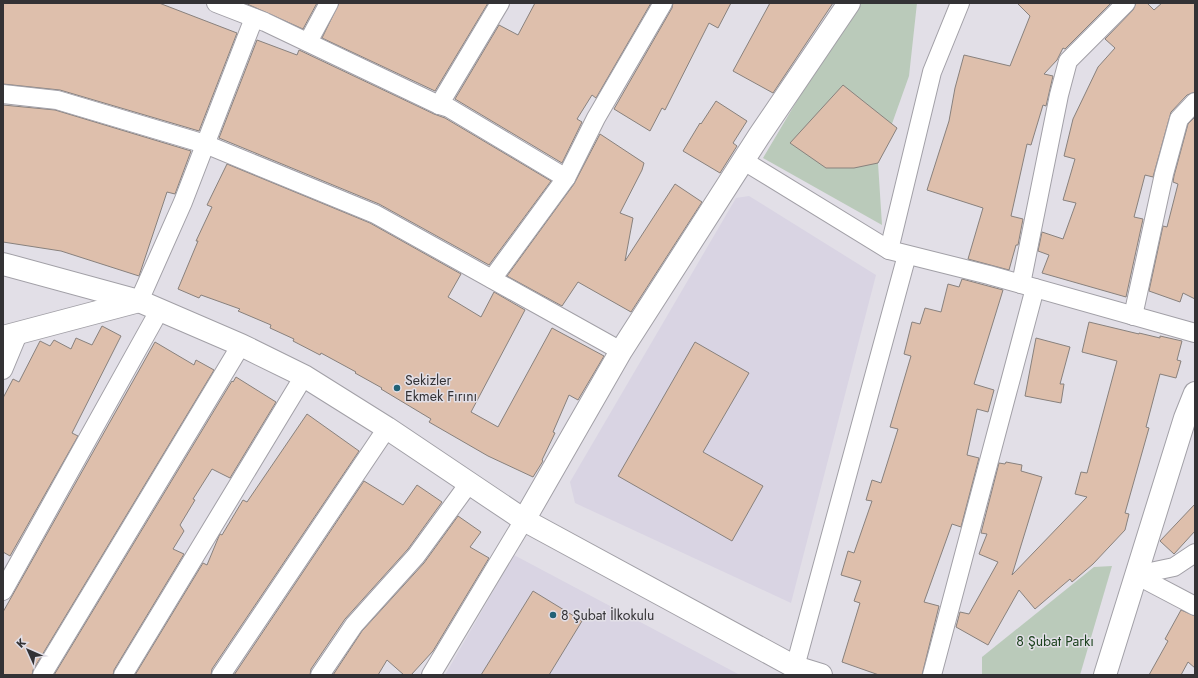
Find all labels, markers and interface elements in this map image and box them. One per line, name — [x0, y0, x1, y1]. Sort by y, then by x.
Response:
place label: Sekizler Ekmek Fırını — [405, 370, 477, 406]
marker: Sekizler Ekmek Fırını — [392, 383, 402, 393]
place label: 8 Şubat İlkokulu — [561, 605, 654, 625]
marker: 8 Şubat İlkokulu — [548, 610, 558, 620]
north arrow — [8, 630, 48, 670]
park label: 8 Şubat Parkı — [1016, 631, 1094, 651]
text: K — [13, 634, 30, 651]

